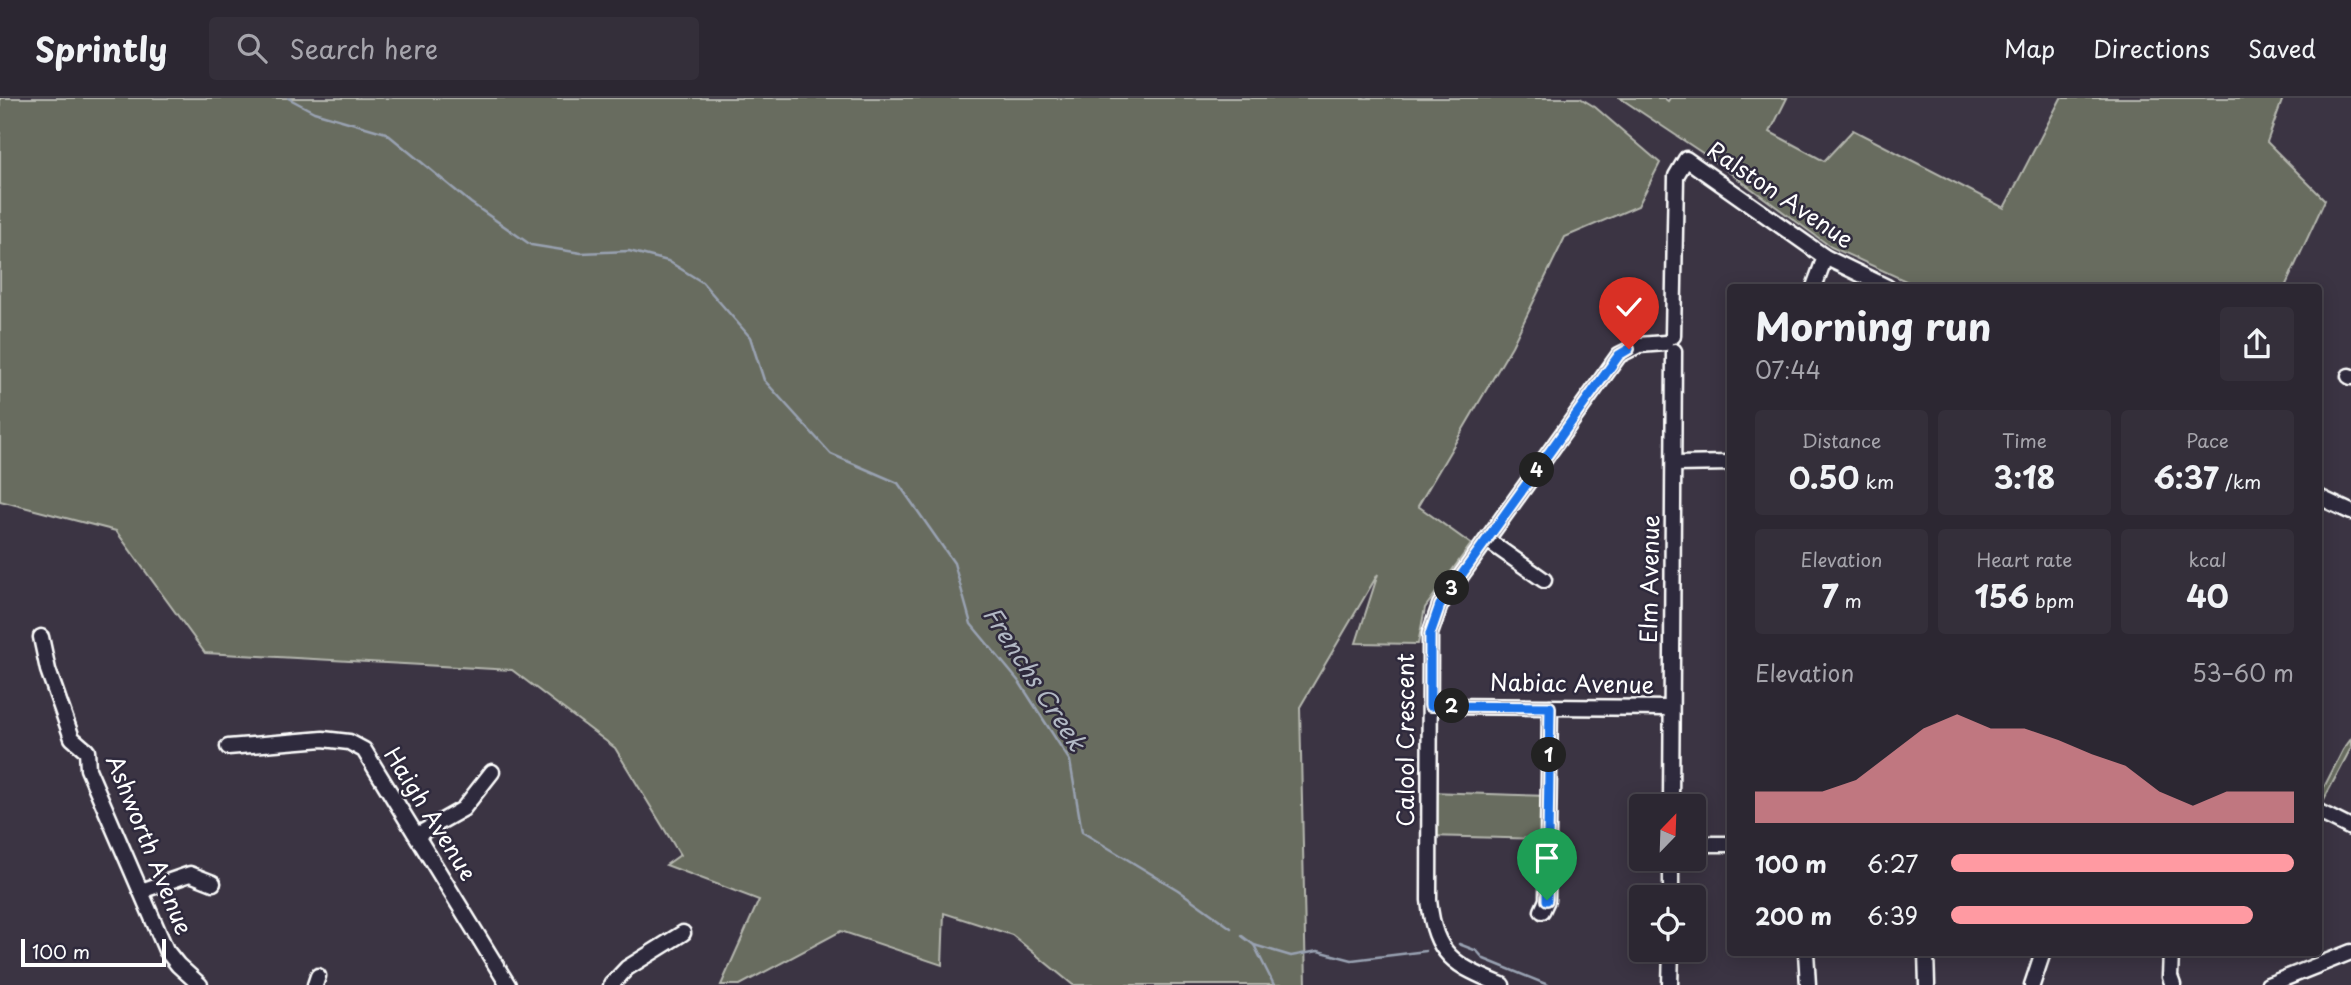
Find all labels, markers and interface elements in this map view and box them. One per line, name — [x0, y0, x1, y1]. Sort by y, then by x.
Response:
search box — [209, 17, 699, 80]
text: Sprintly — [35, 23, 167, 73]
icon: search — [233, 29, 271, 67]
text: Search here — [289, 29, 438, 68]
text: Map — [2004, 30, 2055, 66]
text: Directions — [2093, 30, 2210, 66]
text: Saved — [2248, 30, 2316, 66]
street label: Ralston Avenue — [1700, 132, 1861, 256]
pin — [1599, 277, 1659, 349]
icon: check — [1610, 288, 1648, 326]
text: Morning run — [1755, 297, 1991, 354]
button: share — [2220, 307, 2294, 381]
text: 07:44 — [1755, 352, 1821, 387]
text: Distance — [1802, 426, 1881, 454]
text: Time — [2002, 426, 2047, 454]
text: Pace — [2186, 426, 2229, 454]
pin: 4 — [1520, 452, 1554, 488]
text: 0.50 — [1789, 454, 1859, 499]
text: 3:18 — [1994, 454, 2055, 499]
text: 6:37 — [2154, 454, 2219, 499]
text: 4 — [1530, 455, 1543, 483]
text: km — [1859, 467, 1894, 495]
text: /km — [2219, 467, 2261, 495]
street label: Elm Avenue — [1630, 515, 1667, 643]
text: Elevation — [1801, 545, 1882, 573]
text: Heart rate — [1977, 545, 2072, 573]
text: kcal — [2189, 545, 2226, 573]
pin: 3 — [1434, 570, 1470, 606]
text: 3 — [1445, 573, 1458, 601]
text: 7 — [1821, 573, 1838, 618]
text: 156 — [1974, 573, 2029, 618]
text: 40 — [2186, 573, 2229, 618]
text: m — [1838, 586, 1862, 614]
text: bpm — [2029, 586, 2075, 614]
water label: Frenchs Creek — [975, 598, 1097, 759]
street label: Calool Crescent — [1387, 653, 1422, 827]
text: Elevation — [1755, 655, 1854, 690]
text: 53–60 m — [2192, 655, 2294, 690]
street label: Nabiac Avenue — [1490, 664, 1654, 701]
pin: 2 — [1434, 688, 1470, 724]
text: 2 — [1445, 691, 1458, 719]
pin: 1 — [1532, 738, 1566, 772]
street label: Haigh Avenue — [376, 740, 486, 887]
text: 1 — [1544, 740, 1553, 768]
street label: Ashworth Avenue — [98, 749, 202, 940]
north arrow — [1629, 794, 1706, 872]
map controls — [1629, 794, 1706, 962]
pin — [1517, 828, 1577, 900]
icon: arrive — [1528, 839, 1566, 877]
text: 100 m — [1755, 846, 1827, 881]
text: 6:27 — [1867, 846, 1918, 881]
button: locate — [1629, 885, 1706, 962]
text: 200 m — [1755, 898, 1832, 933]
text: 6:39 — [1867, 898, 1918, 933]
scale bar — [21, 936, 166, 968]
text: 100 m — [32, 937, 90, 965]

